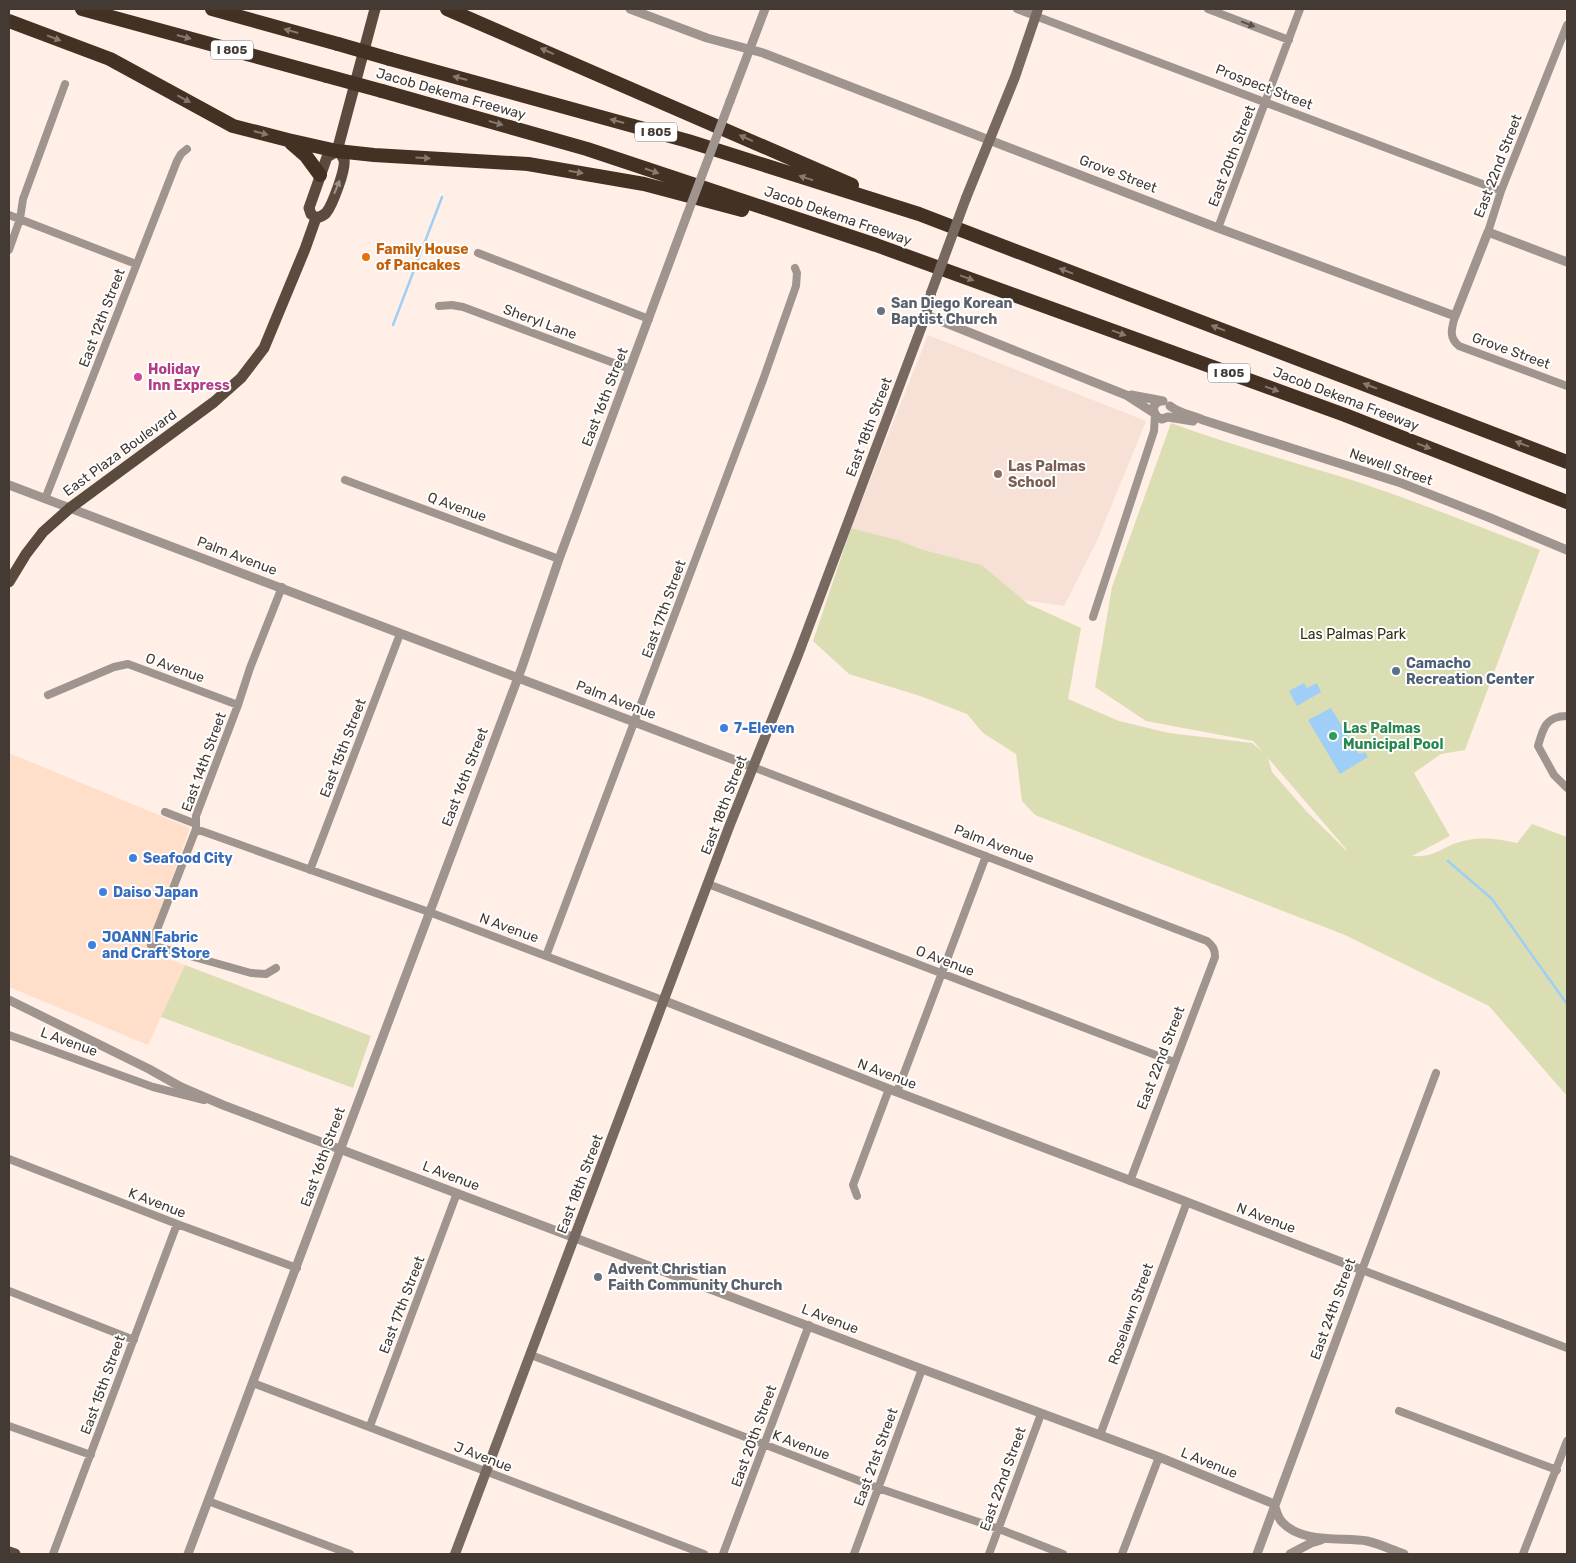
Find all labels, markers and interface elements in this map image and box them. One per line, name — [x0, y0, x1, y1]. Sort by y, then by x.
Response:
one-way arrow — [1241, 21, 1255, 29]
one-way arrow — [284, 27, 299, 35]
one-way arrow — [176, 33, 191, 41]
one-way arrow — [47, 34, 62, 42]
road number: I 805 — [211, 40, 253, 60]
one-way arrow — [540, 47, 554, 55]
street label: Prospect Street — [1213, 61, 1315, 114]
street label: Jacob Dekema Freeway — [374, 64, 528, 124]
one-way arrow — [452, 74, 467, 82]
one-way arrow — [177, 95, 191, 104]
street label: East 20th Street — [1205, 102, 1259, 209]
street label: East 22nd Street — [1470, 111, 1526, 220]
one-way arrow — [609, 117, 624, 125]
one-way arrow — [489, 120, 504, 128]
road number: I 805 — [635, 122, 677, 142]
one-way arrow — [253, 129, 268, 137]
one-way arrow — [739, 134, 753, 142]
street label: Grove Street — [1077, 151, 1160, 197]
one-way arrow — [415, 154, 431, 162]
one-way arrow — [644, 168, 659, 175]
one-way arrow — [568, 169, 584, 177]
one-way arrow — [798, 174, 813, 181]
one-way arrow — [333, 179, 341, 194]
street label: Jacob Dekema Freeway — [762, 183, 914, 249]
place label: Family House of Pancakes — [376, 241, 468, 274]
marker: Family House of Pancakes — [360, 251, 372, 263]
street label: East 12th Street — [75, 266, 129, 370]
one-way arrow — [1059, 266, 1073, 274]
one-way arrow — [959, 275, 974, 282]
place label: San Diego Korean Baptist Church — [891, 295, 1013, 328]
street label: Sheryl Lane — [501, 301, 579, 343]
marker: San Diego Korean Baptist Church — [875, 305, 887, 317]
one-way arrow — [1211, 324, 1225, 332]
street label: Grove Street — [1470, 329, 1553, 373]
one-way arrow — [1112, 330, 1127, 337]
street label: East 16th Street — [578, 345, 632, 449]
place label: Holiday Inn Express — [148, 361, 230, 394]
road number: I 805 — [1208, 363, 1250, 382]
street label: Jacob Dekema Freeway — [1271, 363, 1422, 435]
marker: Holiday Inn Express — [132, 371, 144, 383]
street label: East 18th Street — [842, 374, 896, 479]
one-way arrow — [1363, 382, 1377, 390]
one-way arrow — [1265, 385, 1280, 393]
street label: East Plaza Boulevard — [60, 406, 180, 500]
one-way arrow — [1515, 440, 1529, 448]
one-way arrow — [1417, 442, 1432, 450]
street label: Newell Street — [1347, 445, 1435, 489]
place label: Las Palmas School — [1008, 458, 1086, 491]
marker: Las Palmas School — [992, 468, 1004, 480]
street label: Q Avenue — [425, 488, 489, 526]
street label: Palm Avenue — [194, 533, 280, 579]
street label: East 17th Street — [638, 557, 690, 660]
park label: Las Palmas Park — [1300, 626, 1407, 643]
street label: O Avenue — [143, 649, 207, 687]
place label: Camacho Recreation Center — [1406, 655, 1535, 688]
marker: Camacho Recreation Center — [1390, 665, 1402, 677]
street label: Palm Avenue — [573, 677, 659, 723]
street label: East 15th Street — [316, 696, 370, 800]
street label: East 14th Street — [178, 709, 230, 814]
place label: 7-Eleven — [734, 720, 795, 737]
place label: Las Palmas Municipal Pool — [1343, 720, 1443, 753]
marker: 7-Eleven — [718, 722, 730, 734]
street label: East 16th Street — [438, 725, 492, 829]
marker: Las Palmas Municipal Pool — [1327, 730, 1339, 742]
street label: East 18th Street — [697, 752, 751, 857]
street label: Palm Avenue — [951, 821, 1037, 867]
place label: Seafood City — [143, 850, 233, 867]
marker: Seafood City — [127, 852, 139, 864]
place label: Daiso Japan — [113, 884, 198, 901]
marker: Daiso Japan — [97, 886, 109, 898]
street label: N Avenue — [477, 909, 541, 947]
place label: JOANN Fabric and Craft Store — [102, 929, 210, 962]
marker: JOANN Fabric and Craft Store — [86, 939, 98, 951]
street label: O Avenue — [913, 942, 977, 980]
street label: East 22nd Street — [1133, 1003, 1189, 1112]
street label: L Avenue — [38, 1024, 100, 1060]
street label: N Avenue — [855, 1055, 919, 1093]
street label: East 16th Street — [297, 1104, 349, 1209]
street label: East 18th Street — [553, 1131, 607, 1236]
street label: L Avenue — [420, 1157, 482, 1195]
street label: K Avenue — [126, 1184, 188, 1222]
street label: N Avenue — [1234, 1199, 1298, 1237]
street label: East 17th Street — [376, 1253, 429, 1356]
street label: East 24th Street — [1307, 1255, 1359, 1362]
street label: Roselawn Street — [1105, 1260, 1157, 1367]
place label: Advent Christian Faith Community Church — [608, 1261, 782, 1294]
marker: Advent Christian Faith Community Church — [592, 1271, 604, 1283]
street label: L Avenue — [799, 1300, 861, 1338]
street label: East 15th Street — [77, 1333, 129, 1437]
street label: East 20th Street — [728, 1382, 781, 1489]
street label: East 21st Street — [850, 1405, 902, 1508]
street label: East 22nd Street — [976, 1424, 1030, 1533]
street label: K Avenue — [770, 1426, 832, 1464]
street label: J Avenue — [451, 1438, 515, 1476]
street label: L Avenue — [1178, 1444, 1240, 1482]

